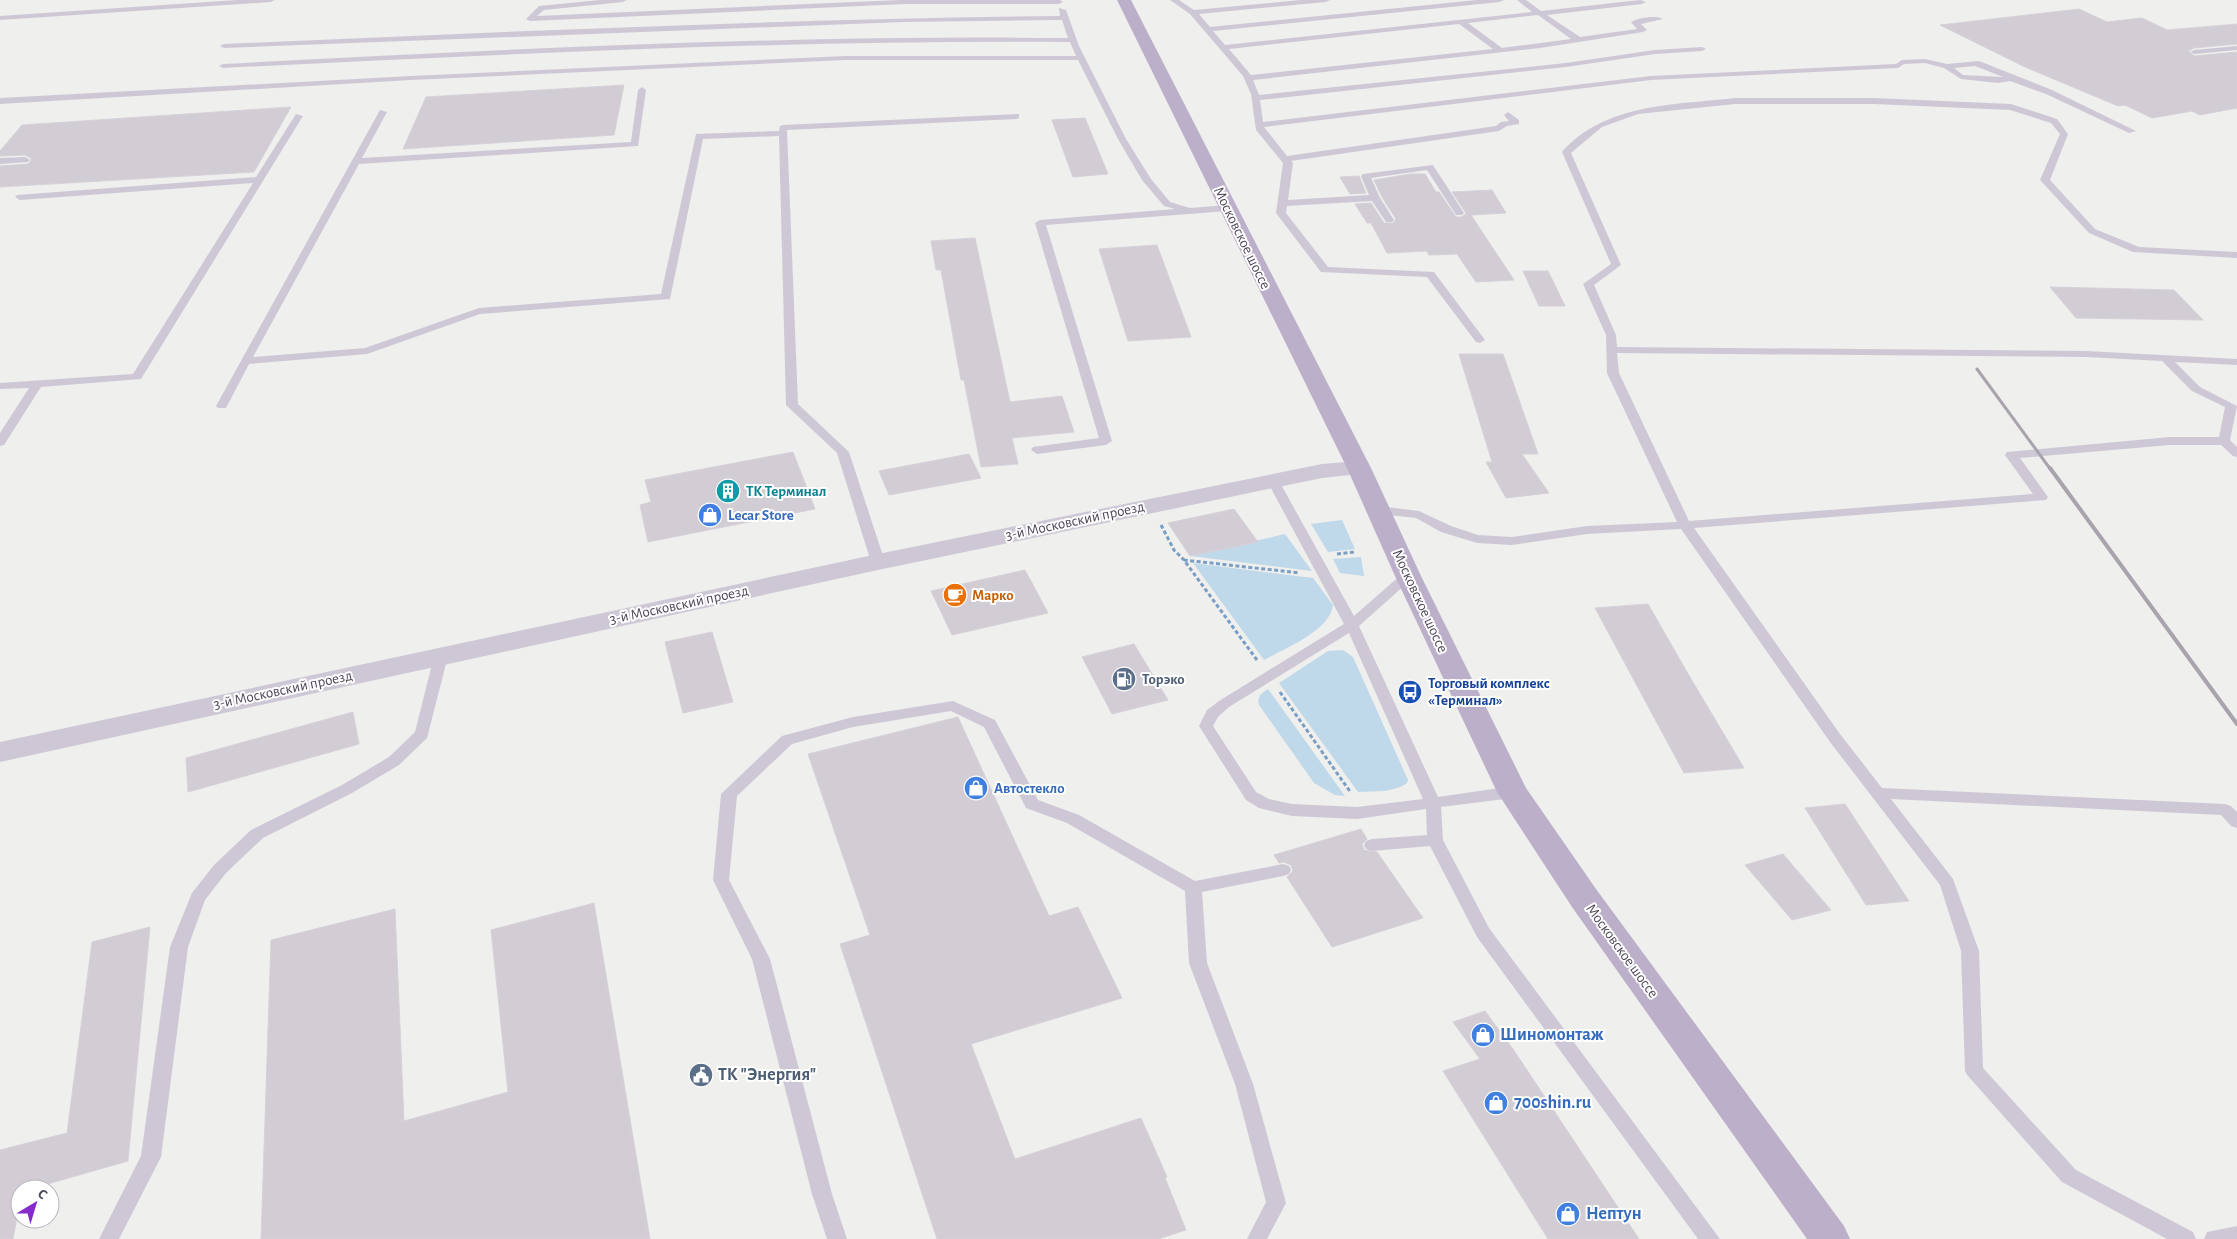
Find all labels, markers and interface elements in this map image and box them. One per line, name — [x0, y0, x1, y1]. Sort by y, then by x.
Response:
street label: Московское шоссе — [1211, 184, 1273, 292]
building icon: ТК Терминал — [715, 478, 741, 504]
place label: ТК Терминал — [746, 484, 827, 499]
street label: 3-й Московский проезд — [1004, 499, 1146, 543]
shop icon: Lecar Store — [697, 502, 723, 528]
place label: Lecar Store — [728, 508, 794, 523]
street label: Московское шоссе — [1390, 547, 1451, 655]
cafe icon: Марко — [942, 582, 968, 608]
street label: 3-й Московский проезд — [608, 583, 750, 627]
place label: Марко — [972, 588, 1014, 603]
fuel station icon: Торэко — [1111, 666, 1137, 692]
street label: 3-й Московский проезд — [212, 668, 354, 712]
place label: Торэко — [1142, 672, 1185, 687]
place label: Торговый комплекс «Терминал» — [1428, 676, 1550, 708]
bus stop icon: Торговый комплекс «Терминал» — [1397, 679, 1423, 705]
shop icon: Автостекло — [963, 775, 989, 801]
place label: Автостекло — [994, 781, 1065, 796]
street label: Московское шоссе — [1583, 901, 1661, 1001]
shop icon: Шиномонтаж — [1470, 1022, 1496, 1048]
place label: Шиномонтаж — [1500, 1026, 1604, 1044]
public building icon: ТК "Энергия" — [688, 1062, 714, 1088]
place label: ТК "Энергия" — [718, 1066, 816, 1084]
shop icon: 700shin.ru — [1483, 1090, 1509, 1116]
place label: 700shin.ru — [1514, 1094, 1592, 1112]
north arrow — [10, 1179, 60, 1229]
text: С — [35, 1187, 50, 1203]
shop icon: Нептун — [1555, 1201, 1581, 1227]
place label: Нептун — [1586, 1205, 1642, 1223]

